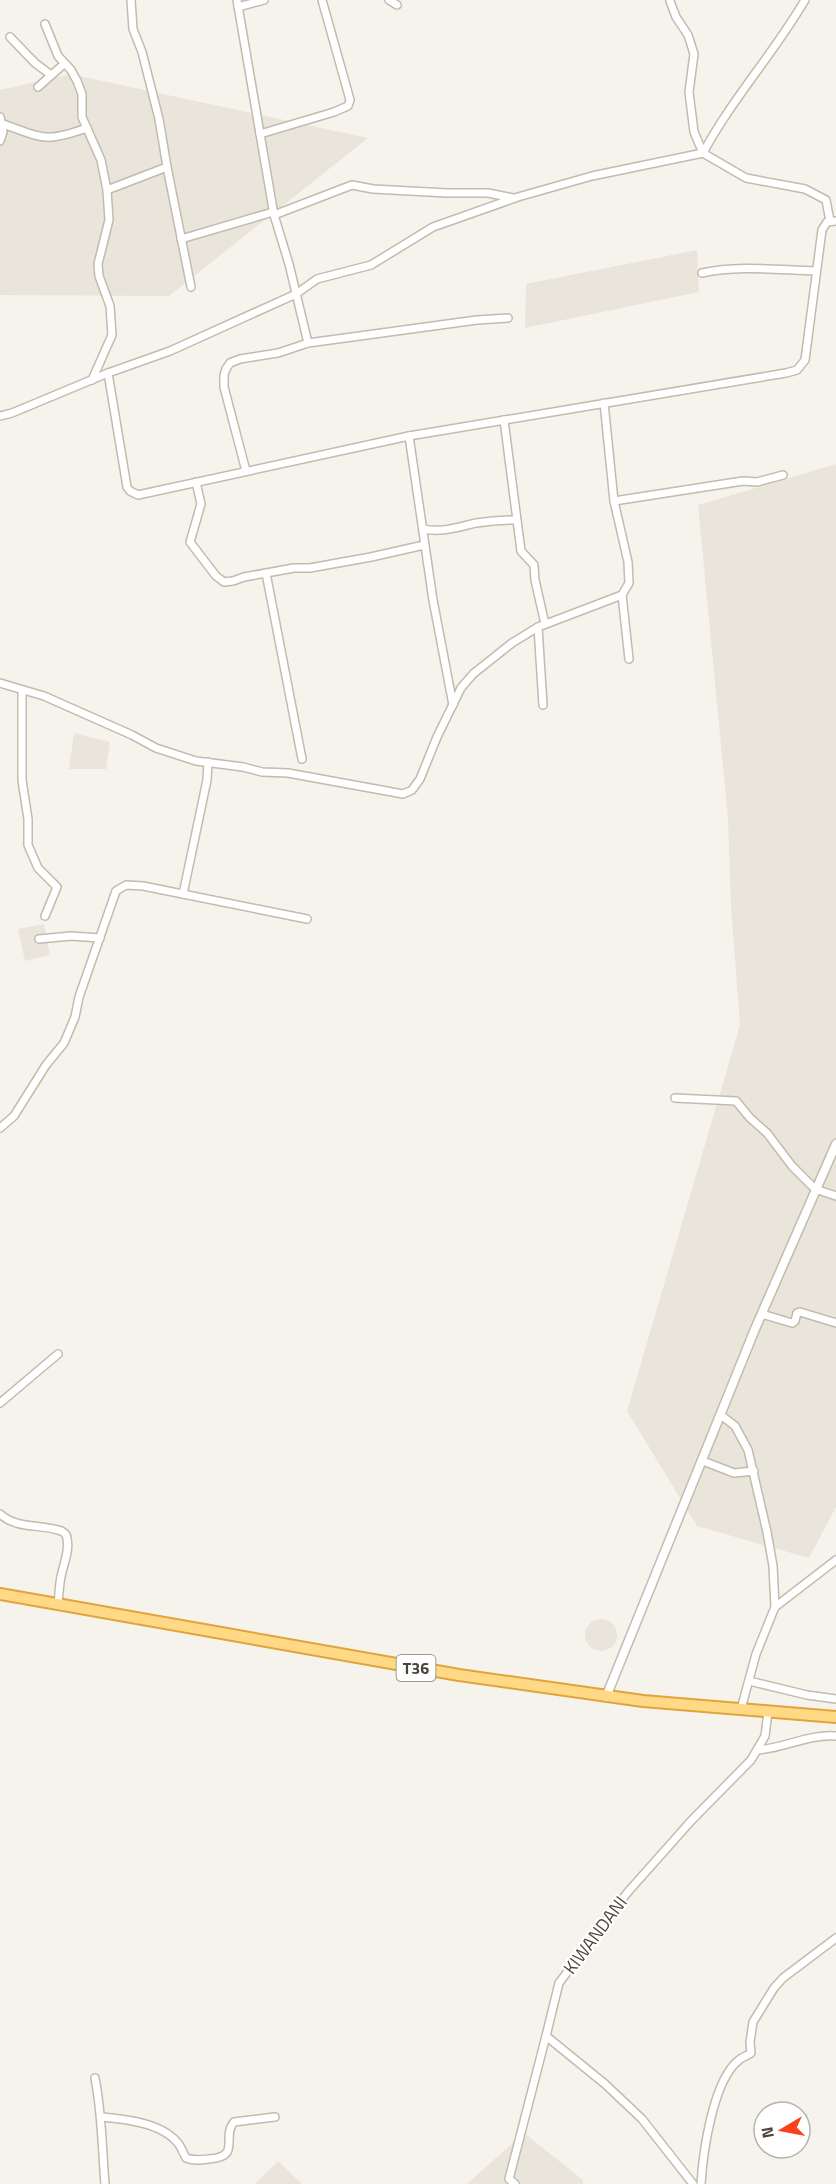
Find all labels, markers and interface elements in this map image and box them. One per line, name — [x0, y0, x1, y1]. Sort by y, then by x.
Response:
road number: T36 — [396, 1655, 436, 1681]
street label: KIWANDANI — [557, 1890, 633, 1980]
north arrow — [752, 2100, 812, 2160]
text: N — [754, 2125, 780, 2140]

